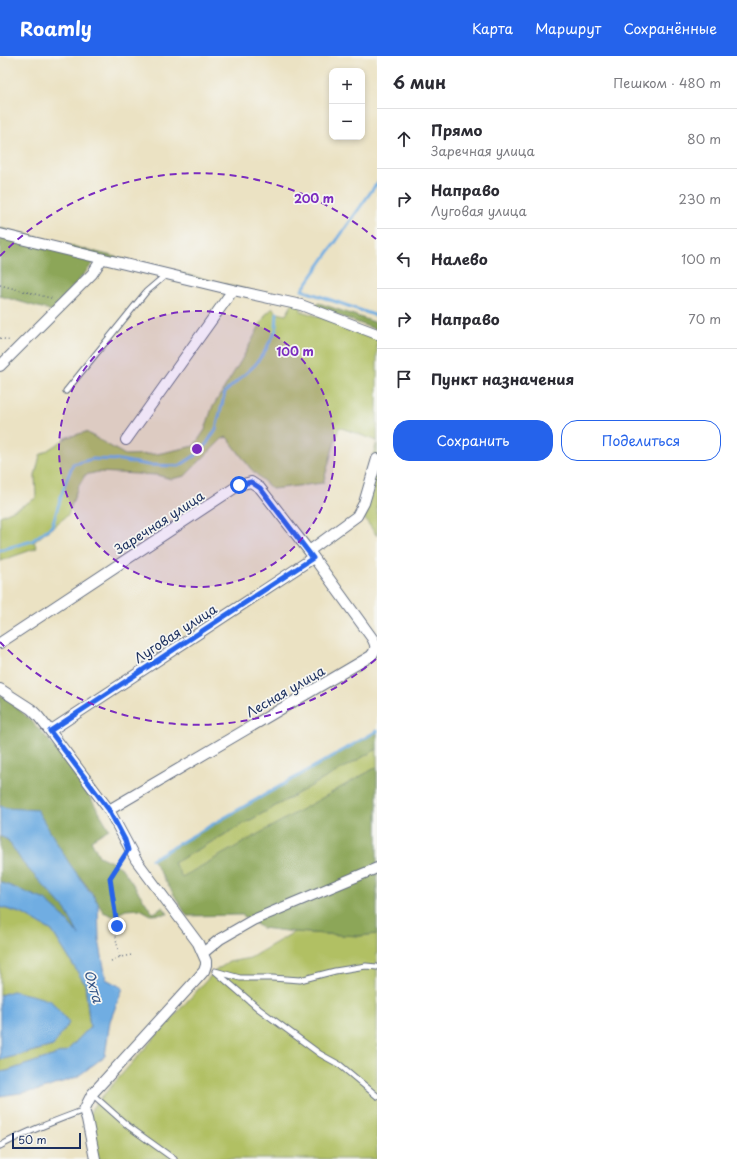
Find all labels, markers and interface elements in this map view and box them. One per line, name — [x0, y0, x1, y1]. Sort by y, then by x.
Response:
text: Roamly — [20, 14, 92, 42]
text: Карта — [472, 18, 513, 39]
text: Маршрут — [535, 18, 601, 39]
text: Сохранённые — [623, 18, 717, 39]
map controls — [329, 68, 365, 140]
button: + — [329, 68, 365, 104]
text: 6 мин — [393, 69, 446, 95]
text: Пешком · 480 m — [613, 73, 721, 92]
button: − — [329, 104, 365, 140]
text: Прямо — [431, 118, 482, 141]
icon: ahead — [393, 128, 415, 150]
text: 80 m — [687, 129, 721, 148]
text: Заречная улица — [431, 141, 535, 160]
text: Направо — [431, 178, 500, 201]
icon: right — [393, 188, 415, 210]
text: 200 m — [294, 189, 334, 207]
text: 230 m — [679, 189, 721, 208]
text: Луговая улица — [431, 201, 527, 220]
text: Налево — [431, 247, 488, 270]
icon: left — [393, 248, 415, 270]
text: 100 m — [681, 249, 721, 268]
text: Направо — [431, 307, 500, 330]
icon: right — [393, 308, 415, 330]
text: 70 m — [688, 309, 721, 328]
text: 100 m — [276, 342, 314, 360]
text: Пункт назначения — [431, 367, 574, 390]
icon: arrive — [393, 368, 415, 390]
button: Сохранить — [393, 420, 553, 461]
button: Поделиться — [561, 420, 721, 461]
centre of rings — [190, 442, 204, 456]
route start — [230, 476, 248, 494]
street label: Заречная улица — [110, 485, 208, 558]
street label: Луговая улица — [130, 599, 221, 667]
street label: Лесная улица — [242, 660, 329, 721]
route end — [108, 917, 126, 935]
water label: Охта — [79, 967, 109, 1006]
scale bar — [12, 1131, 81, 1150]
text: 50 m — [18, 1131, 47, 1148]

